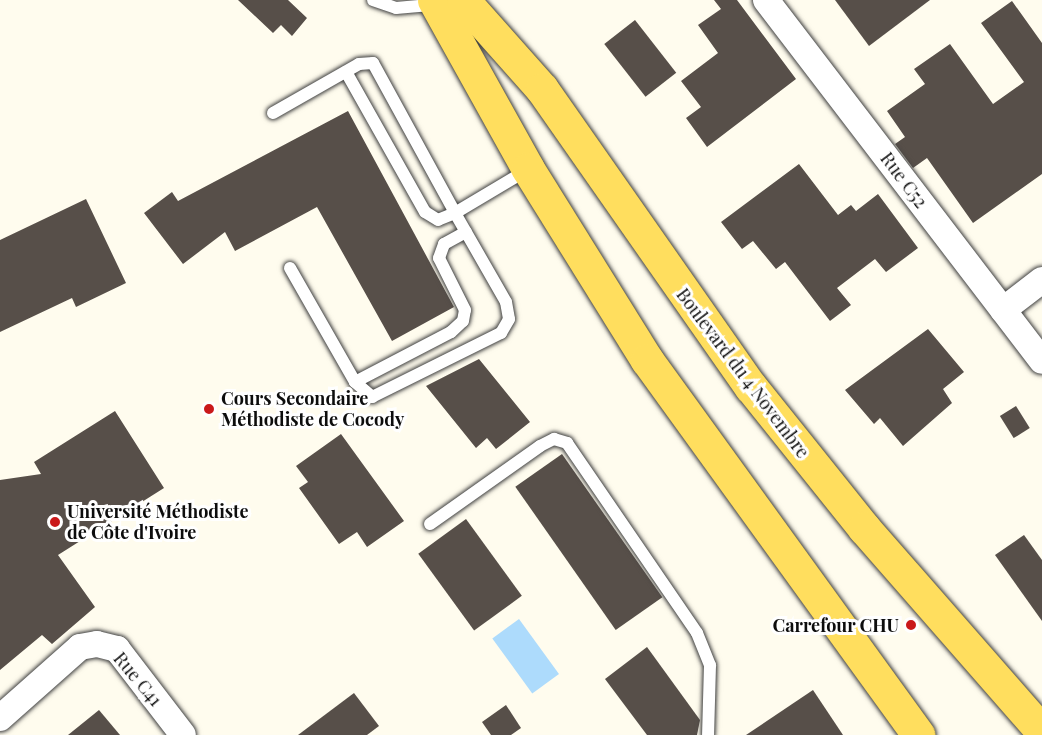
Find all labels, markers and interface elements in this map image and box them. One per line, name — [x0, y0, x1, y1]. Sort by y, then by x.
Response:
street label: Rue C52 — [876, 148, 932, 212]
street label: Boulevard du 4 Novembre — [672, 284, 814, 462]
place label: Cours Secondaire Méthodiste de Cocody — [221, 388, 404, 430]
marker: Cours Secondaire Méthodiste de Cocody — [202, 402, 216, 416]
place label: Université Méthodiste de Côte d'Ivoire — [67, 501, 248, 544]
marker: Université Méthodiste de Côte d'Ivoire — [48, 515, 62, 529]
place label: Carrefour CHU — [772, 614, 899, 636]
marker: Carrefour CHU — [904, 618, 918, 632]
street label: Rue C41 — [109, 648, 167, 710]

